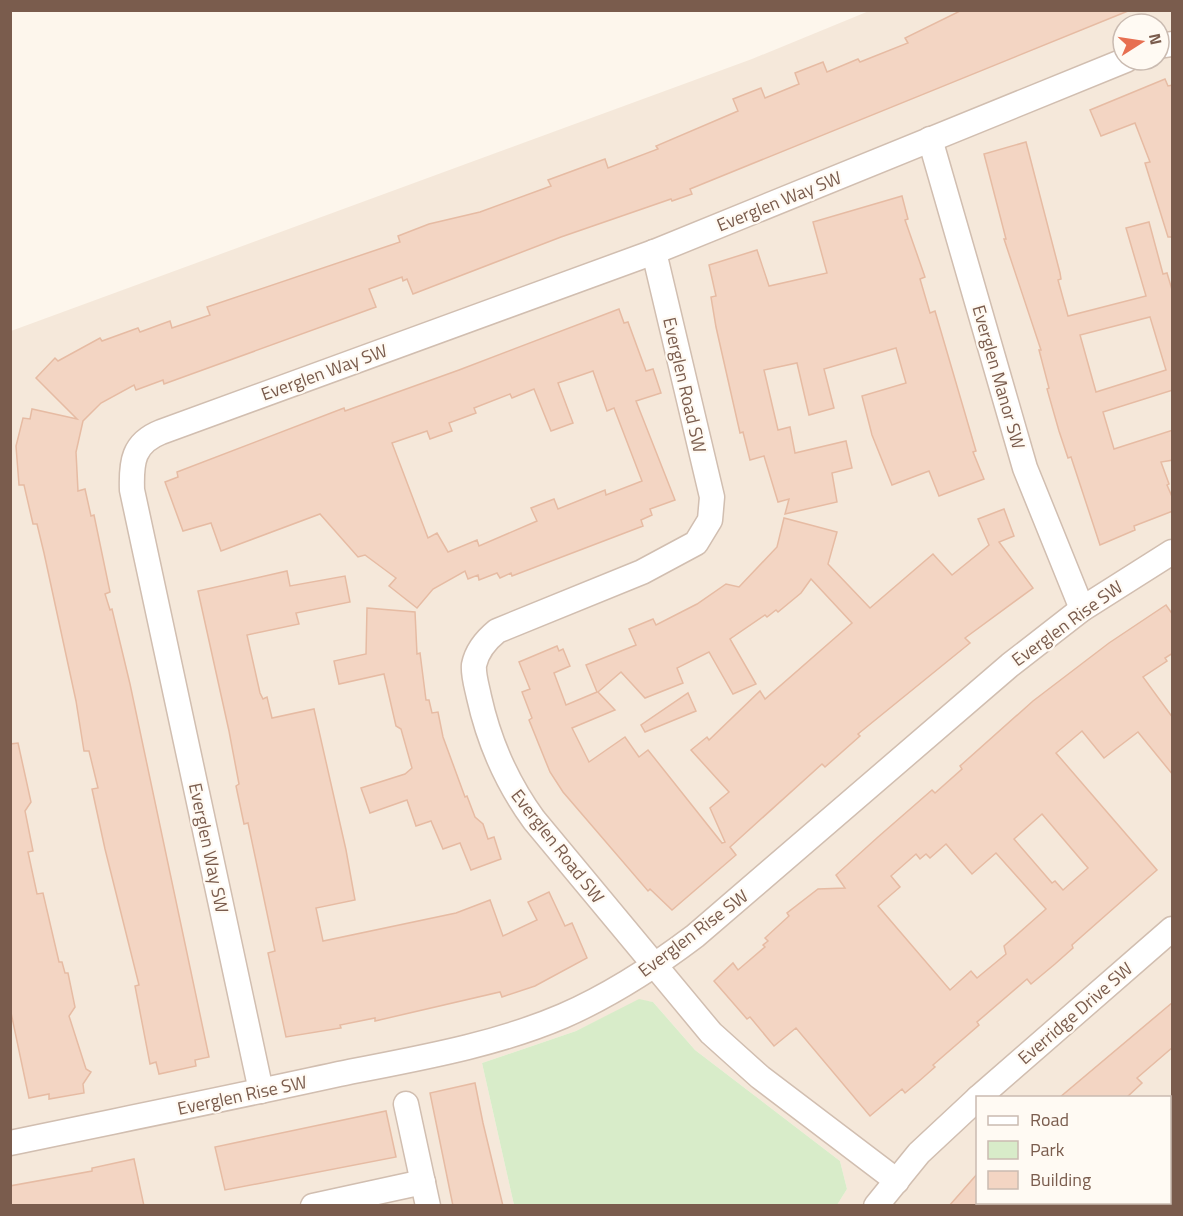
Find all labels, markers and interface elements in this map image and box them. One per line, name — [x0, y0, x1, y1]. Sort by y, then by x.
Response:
north arrow — [1111, 12, 1171, 72]
text: N — [1143, 31, 1169, 47]
street label: Everglen Way SW — [712, 164, 846, 238]
street label: Everglen Manor SW — [966, 302, 1032, 452]
street label: Everglen Road SW — [656, 315, 714, 455]
street label: Everglen Way SW — [257, 337, 391, 407]
street label: Everglen Rise SW — [1006, 573, 1128, 673]
street label: Everglen Way SW — [182, 780, 236, 916]
street label: Everglen Road SW — [505, 783, 611, 909]
street label: Everglen Rise SW — [632, 883, 754, 983]
street label: Everridge Drive SW — [1012, 955, 1138, 1071]
street label: Everglen Rise SW — [175, 1068, 309, 1122]
legend — [976, 1096, 1171, 1204]
text: Road — [1030, 1106, 1069, 1133]
text: Park — [1030, 1136, 1065, 1163]
text: Building — [1030, 1166, 1091, 1193]

